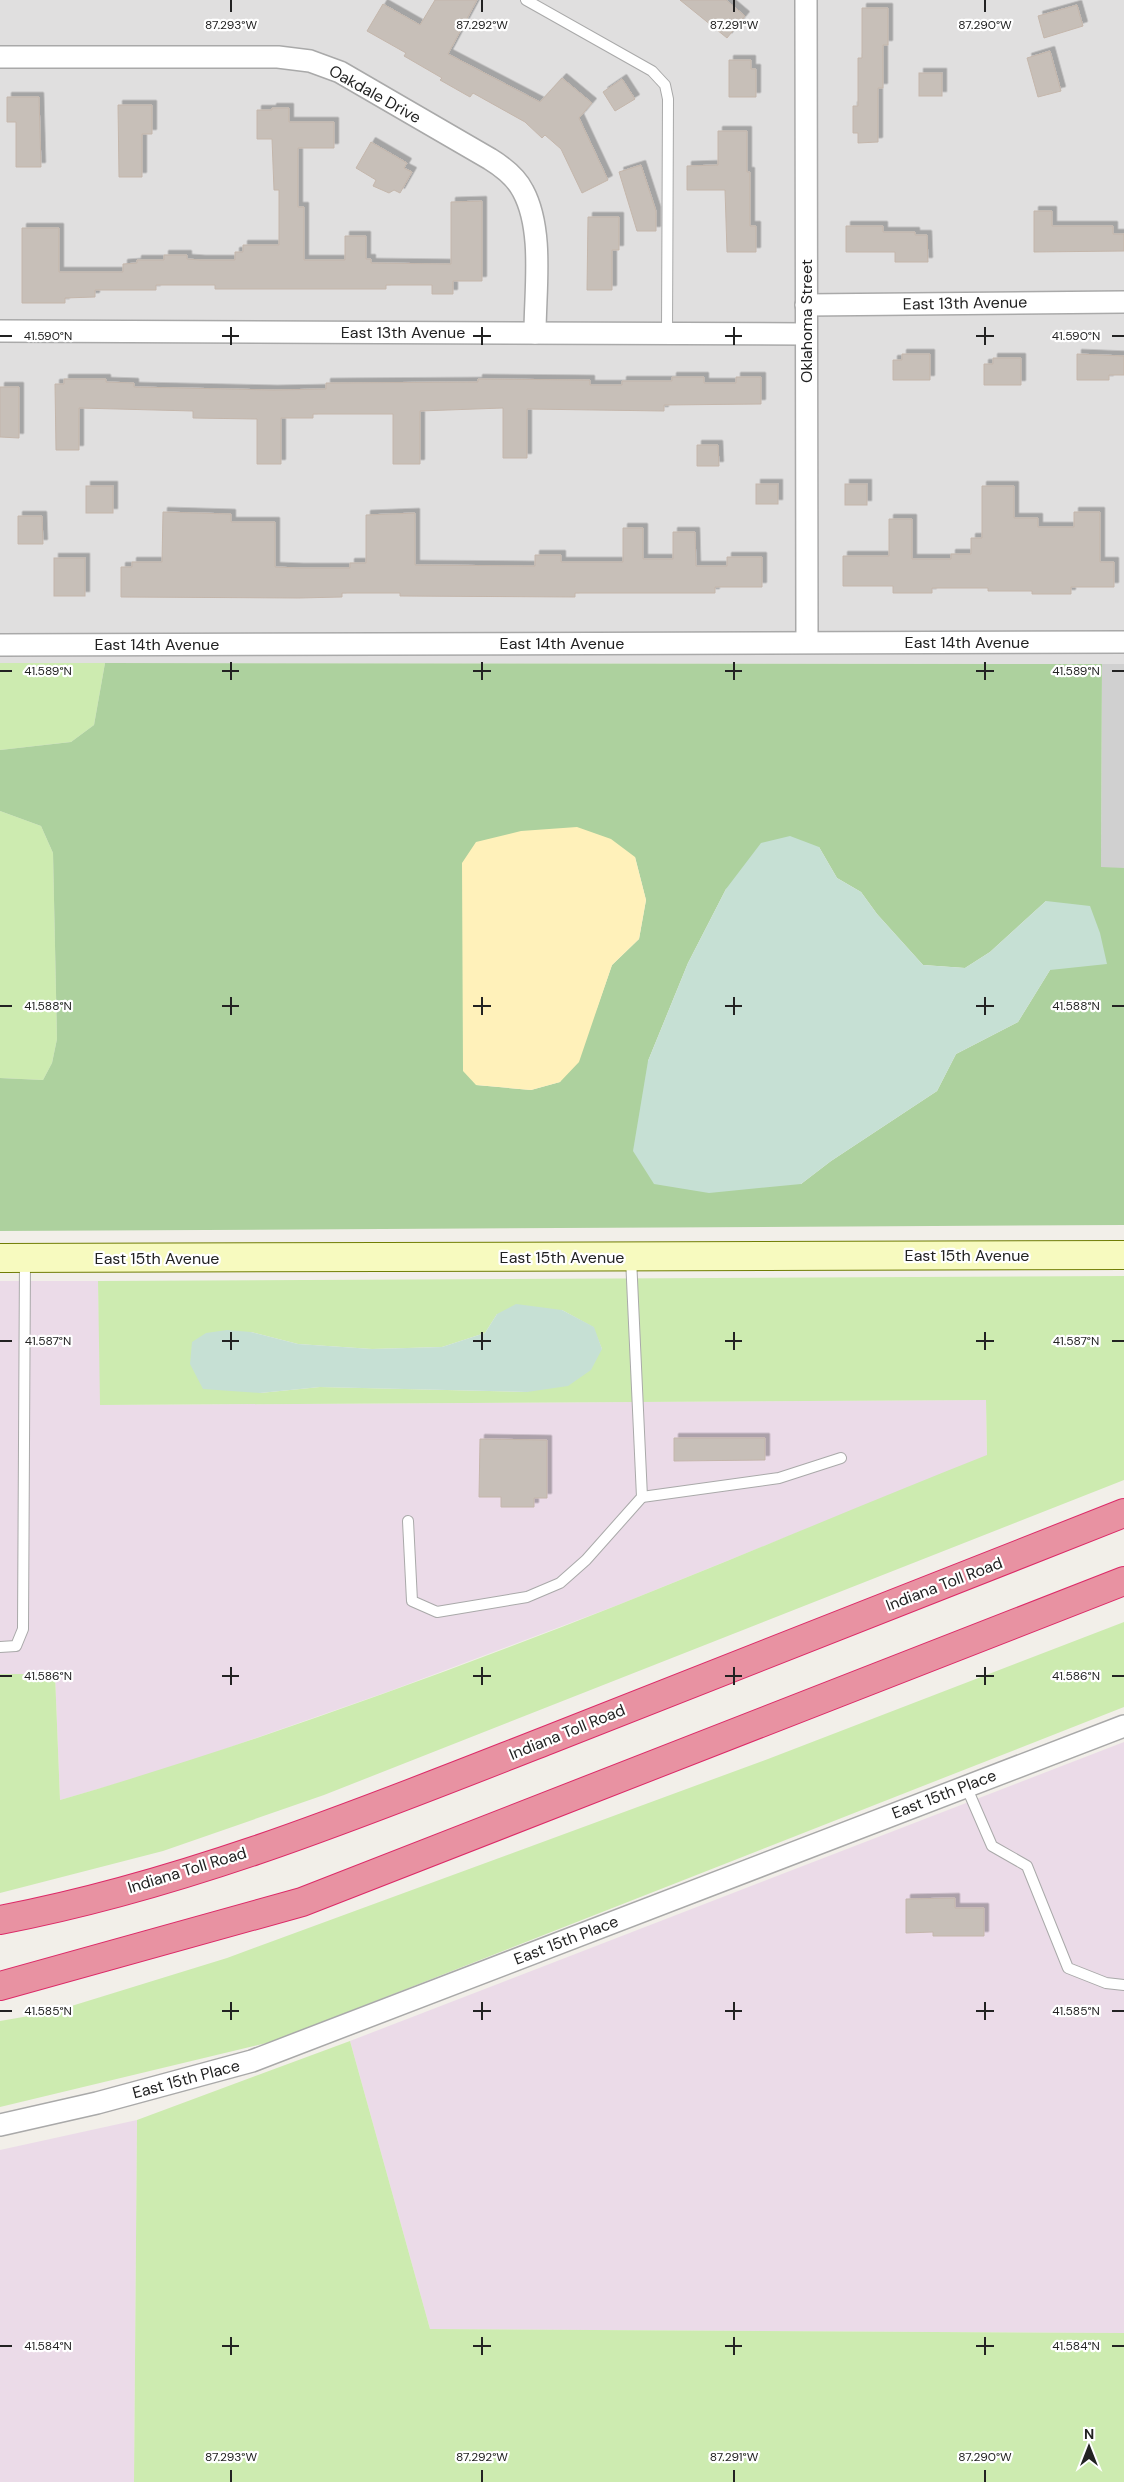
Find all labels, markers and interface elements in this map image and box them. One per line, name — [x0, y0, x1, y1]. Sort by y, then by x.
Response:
text: 87.293°W — [205, 17, 257, 33]
text: 87.292°W — [456, 17, 508, 33]
text: 87.291°W — [710, 17, 759, 33]
text: 87.290°W — [958, 17, 1012, 33]
street label: Oakdale Drive — [325, 60, 425, 128]
street label: Oklahoma Street — [796, 259, 817, 383]
street label: East 13th Avenue — [903, 291, 1027, 315]
street label: East 13th Avenue — [341, 322, 465, 343]
text: 41.590°N — [24, 328, 72, 344]
text: 41.590°N — [1052, 328, 1100, 344]
street label: East 14th Avenue — [905, 632, 1029, 653]
street label: East 14th Avenue — [500, 633, 624, 654]
street label: East 14th Avenue — [95, 634, 219, 655]
text: 41.589°N — [24, 663, 72, 679]
text: 41.589°N — [1052, 663, 1100, 679]
text: 41.588°N — [24, 998, 72, 1014]
text: 41.588°N — [1052, 998, 1100, 1014]
street label: East 15th Avenue — [905, 1245, 1029, 1266]
street label: East 15th Avenue — [500, 1247, 624, 1268]
street label: East 15th Avenue — [95, 1248, 219, 1269]
text: 41.587°N — [25, 1333, 71, 1349]
text: 41.587°N — [1053, 1333, 1099, 1349]
street label: Indiana Toll Road — [883, 1552, 1005, 1616]
text: 41.586°N — [24, 1668, 72, 1684]
text: 41.586°N — [1052, 1668, 1100, 1684]
street label: Indiana Toll Road — [506, 1699, 628, 1765]
street label: East 15th Place — [889, 1764, 999, 1824]
street label: Indiana Toll Road — [125, 1842, 249, 1898]
street label: East 15th Place — [511, 1910, 621, 1970]
text: 41.585°N — [24, 2003, 72, 2019]
text: 41.585°N — [1052, 2003, 1100, 2019]
street label: East 15th Place — [130, 2055, 242, 2103]
text: 41.584°N — [24, 2338, 72, 2354]
text: 41.584°N — [1052, 2338, 1100, 2354]
north arrow — [1064, 2422, 1114, 2472]
text: N — [1084, 2425, 1094, 2443]
text: 87.293°W — [205, 2449, 257, 2465]
text: 87.292°W — [456, 2449, 508, 2465]
text: 87.291°W — [710, 2449, 759, 2465]
text: 87.290°W — [958, 2449, 1012, 2465]

